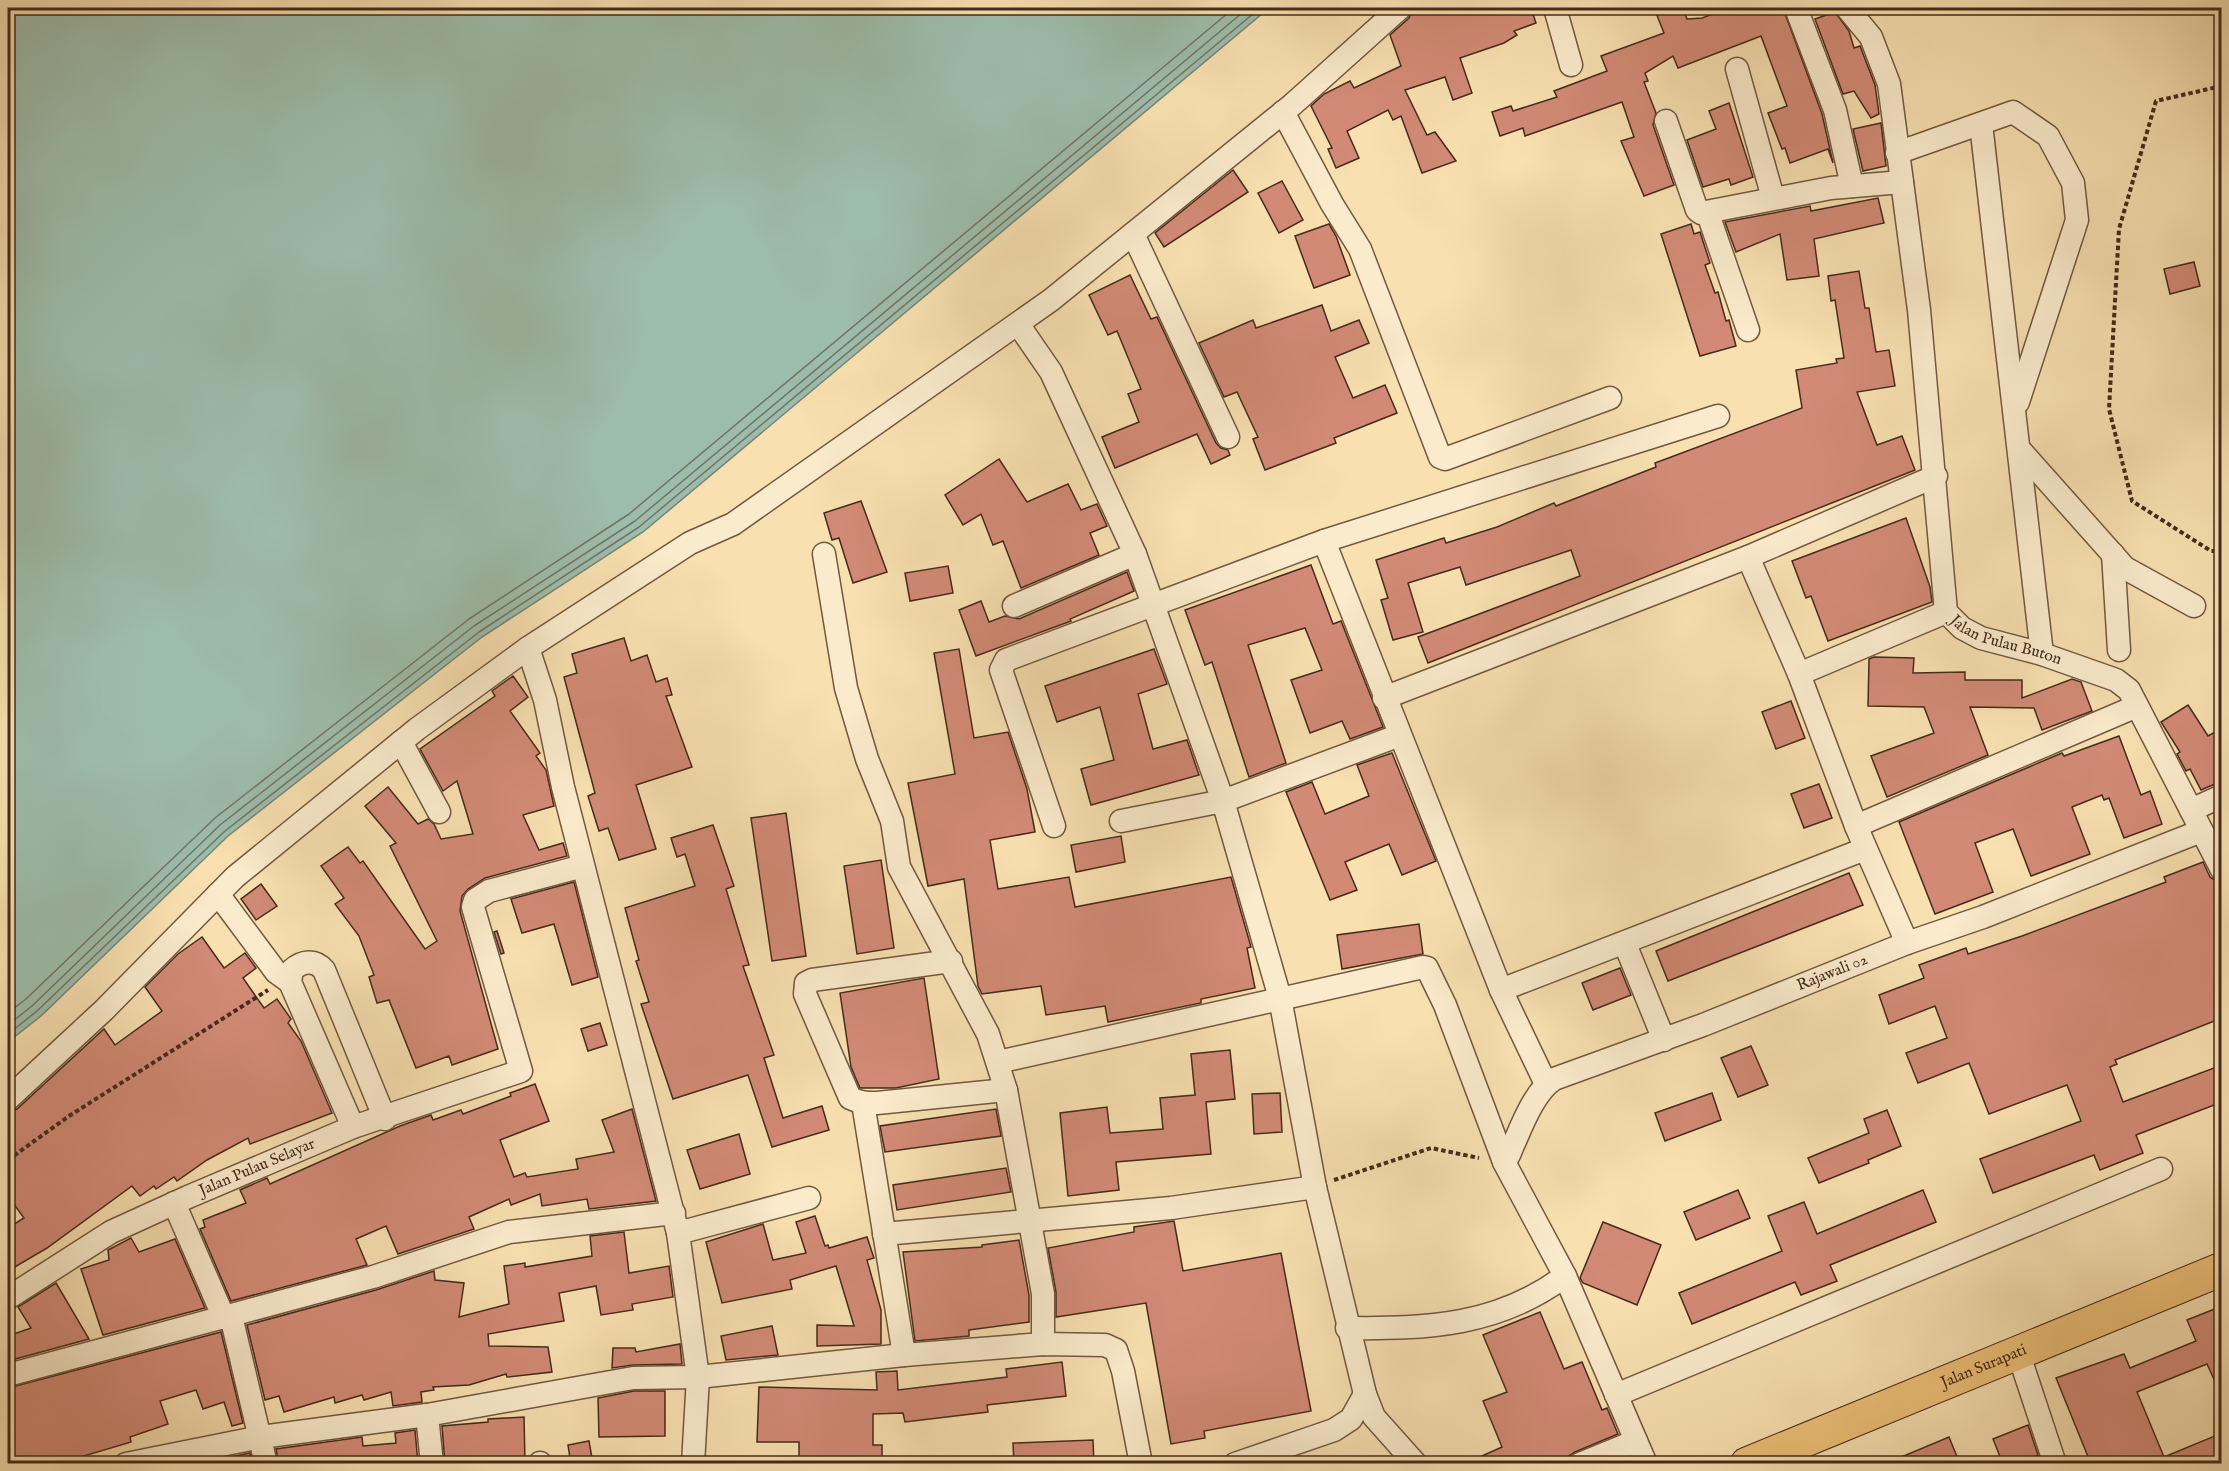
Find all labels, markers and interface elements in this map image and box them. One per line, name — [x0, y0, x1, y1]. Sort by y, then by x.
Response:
street label: Jalan Pulau Buton — [1944, 610, 2065, 670]
street label: Rajawali 02 — [1794, 950, 1871, 996]
street label: Jalan Pulau Selayar — [194, 1134, 318, 1202]
street label: Jalan Surapati — [1936, 1340, 2030, 1394]

